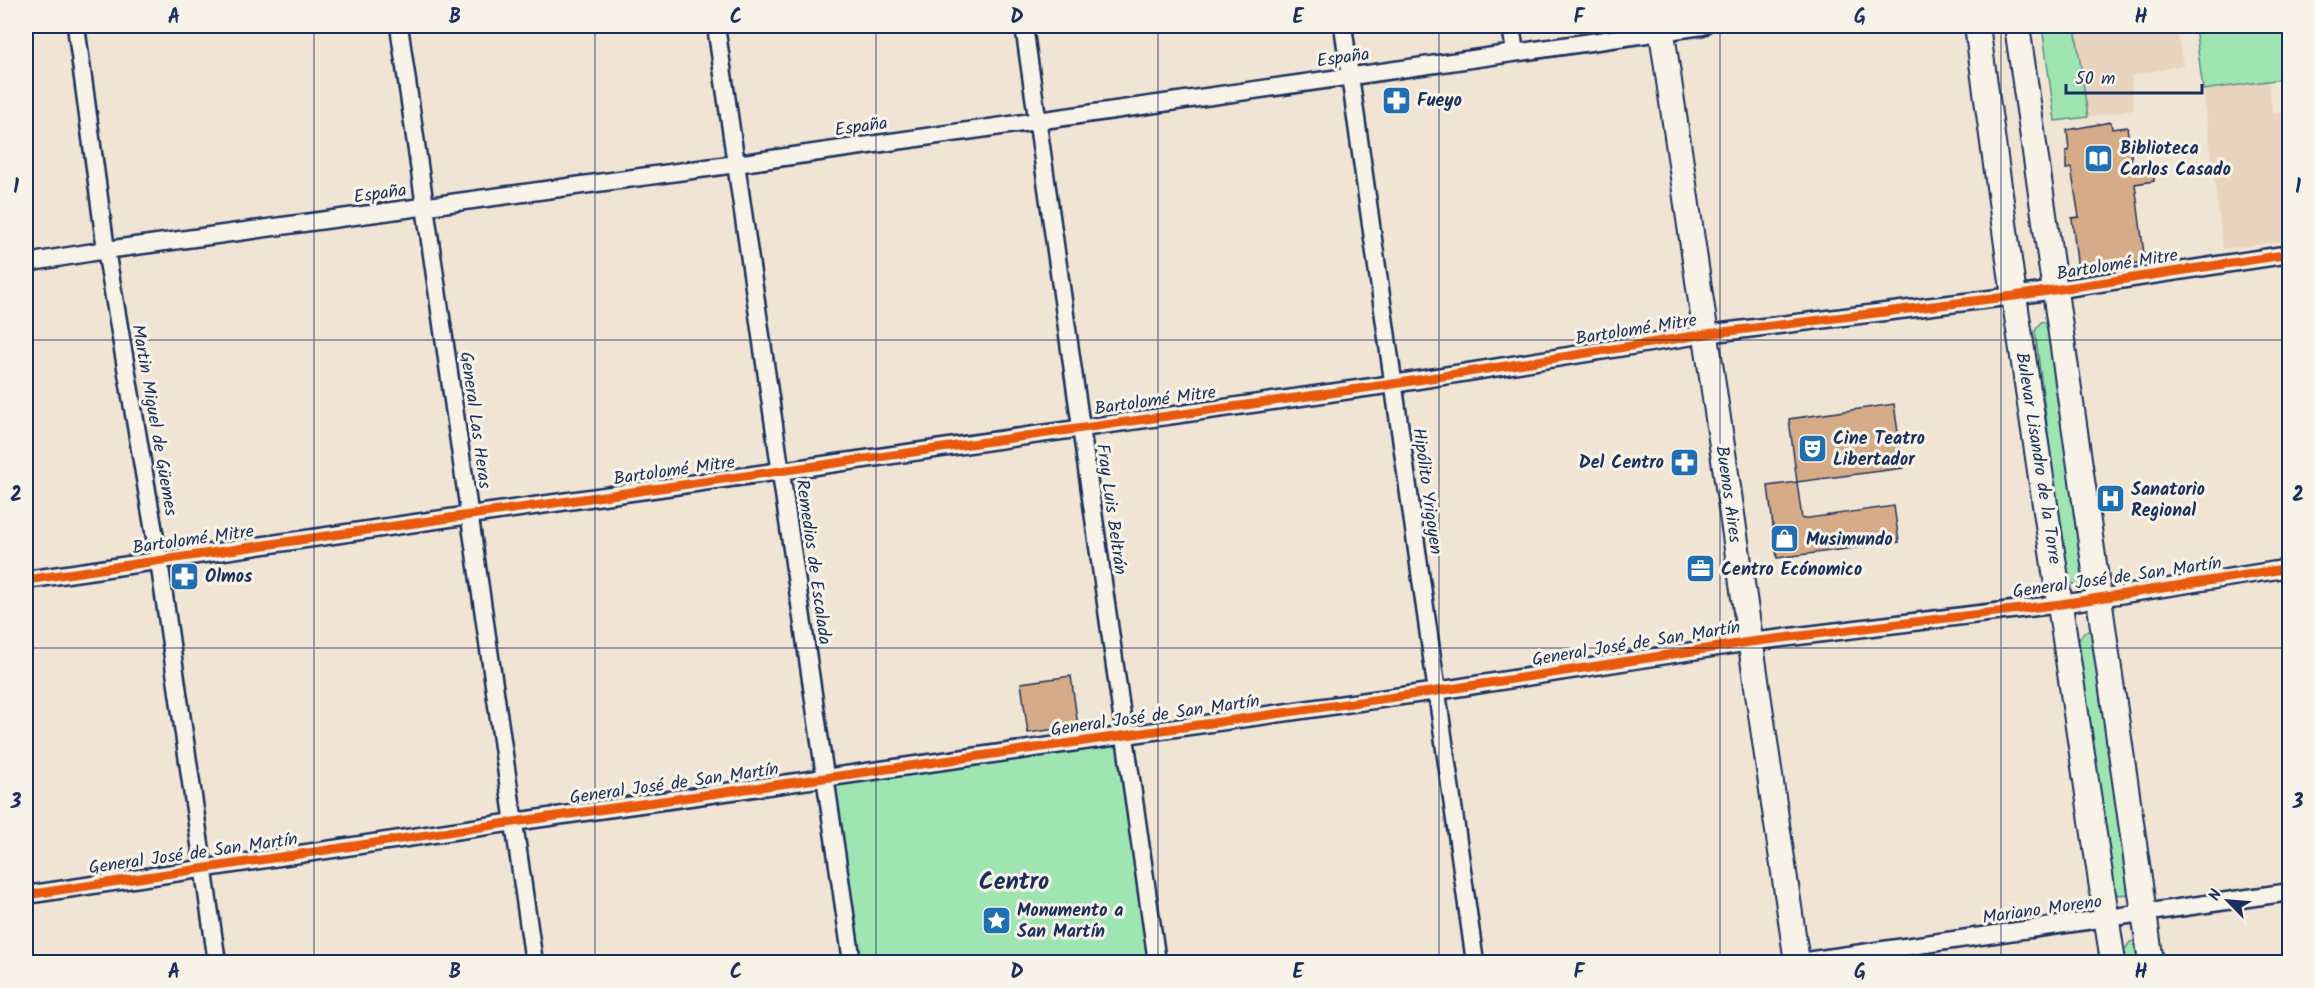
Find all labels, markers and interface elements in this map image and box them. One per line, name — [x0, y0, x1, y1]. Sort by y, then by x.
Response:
text: A — [168, 2, 180, 34]
text: B — [449, 2, 461, 34]
text: C — [730, 2, 742, 34]
text: D — [1010, 2, 1024, 34]
text: E — [1292, 2, 1304, 34]
text: F — [1574, 2, 1586, 34]
text: G — [1854, 2, 1866, 34]
text: H — [2134, 2, 2148, 34]
street label: España — [1315, 40, 1372, 77]
scale bar — [2066, 57, 2202, 95]
text: 50 m — [2075, 65, 2115, 94]
pharmacy icon: Fueyo — [1380, 84, 1412, 116]
place label: Fueyo — [1417, 87, 1462, 116]
street label: España — [833, 109, 890, 146]
place label: Biblioteca Carlos Casado — [2120, 135, 2231, 185]
library icon: Biblioteca Carlos Casado — [2083, 142, 2115, 174]
text: 1 — [13, 172, 19, 204]
text: 1 — [2295, 172, 2301, 204]
street label: España — [352, 176, 409, 213]
street label: Bartolomé Mitre — [2054, 242, 2180, 289]
street label: Bartolomé Mitre — [1573, 307, 1699, 354]
street label: Martin Miguel de Güemes — [122, 322, 185, 519]
street label: General Las Heras — [451, 350, 499, 491]
street label: Bulevar Lisandro de la Torre — [2006, 350, 2069, 566]
street label: Bartolomé Mitre — [1093, 379, 1218, 424]
place label: Cine Teatro Libertador — [1833, 425, 1925, 475]
street label: Hipólito Yrigoyen — [1403, 426, 1450, 556]
theatre icon: Cine Teatro Libertador — [1796, 432, 1828, 464]
street label: Fray Luis Beltrán — [1087, 442, 1134, 577]
street label: Buenos Aires — [1706, 444, 1749, 545]
pharmacy icon: Del Centro — [1669, 446, 1701, 478]
street label: Bartolomé Mitre — [612, 449, 737, 494]
place label: Del Centro — [1579, 449, 1664, 478]
place label: Sanatorio Regional — [2131, 476, 2205, 526]
street label: Remedios de Escalada — [787, 478, 838, 647]
text: 2 — [10, 480, 22, 512]
text: 2 — [2292, 480, 2304, 512]
hospital icon: Sanatorio Regional — [2094, 483, 2126, 515]
street label: Bartolomé Mitre — [131, 518, 256, 563]
shop icon: Musimundo — [1769, 523, 1801, 555]
place label: Musimundo — [1806, 526, 1893, 555]
street label: General José de San Martín — [2011, 549, 2224, 608]
office icon: Centro Ecónomico — [1684, 553, 1716, 585]
place label: Centro Ecónomico — [1721, 556, 1862, 585]
pharmacy icon: Olmos — [168, 560, 200, 592]
place label: Olmos — [205, 563, 253, 592]
street label: General José de San Martín — [1530, 614, 1743, 675]
street label: General José de San Martín — [1049, 687, 1262, 746]
street label: General José de San Martín — [568, 755, 781, 814]
text: 3 — [10, 787, 22, 819]
text: 3 — [2292, 787, 2304, 819]
street label: General José de San Martín — [87, 825, 300, 884]
district label: Centro — [979, 863, 1049, 902]
north arrow — [2198, 871, 2258, 931]
text: N — [2202, 885, 2229, 905]
street label: Mariano Moreno — [1981, 888, 2104, 933]
place label: Monumento a San Martín — [1017, 897, 1123, 947]
place icon: Monumento a San Martín — [980, 904, 1012, 936]
text: A — [168, 957, 180, 988]
text: B — [449, 957, 461, 988]
text: C — [730, 957, 742, 988]
text: D — [1010, 957, 1024, 988]
text: E — [1292, 957, 1304, 988]
text: F — [1574, 957, 1586, 988]
text: G — [1854, 957, 1866, 988]
text: H — [2134, 957, 2148, 988]

